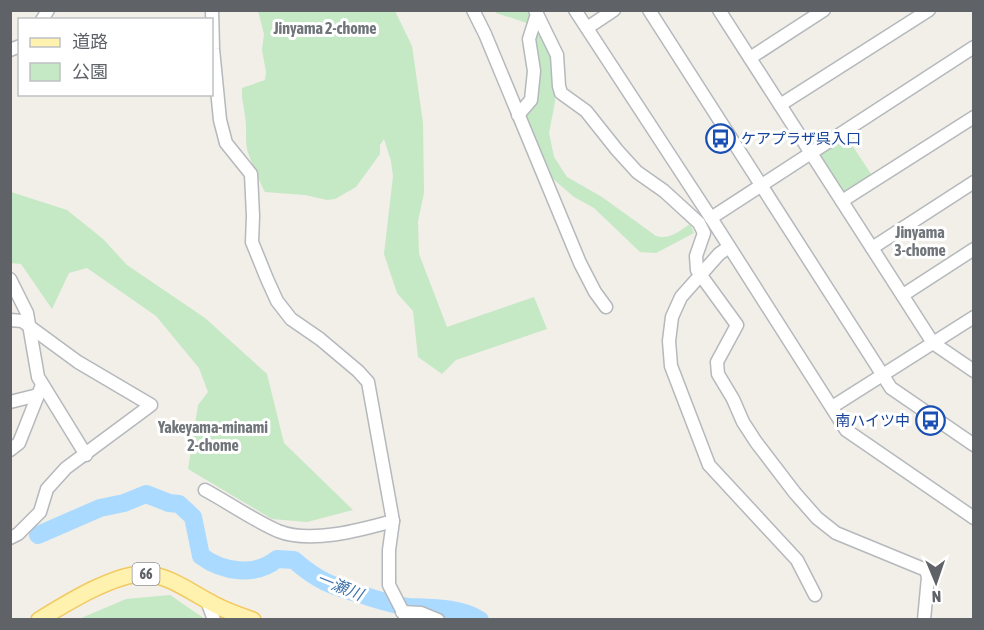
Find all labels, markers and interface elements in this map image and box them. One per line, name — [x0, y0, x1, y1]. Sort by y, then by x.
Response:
legend — [18, 18, 213, 96]
district label: Jinyama 2-chome — [272, 19, 377, 37]
text: 道路 — [72, 31, 108, 52]
text: 公園 — [72, 61, 108, 82]
bus stop icon: ケアプラザ呉入口 — [704, 122, 736, 154]
place label: ケアプラザ呉入口 — [741, 130, 861, 147]
district label: Jinyama 3-chome — [894, 223, 946, 259]
bus stop icon: 南ハイツ中 — [915, 404, 947, 436]
place label: 南ハイツ中 — [835, 412, 910, 429]
district label: Yakeyama-minami 2-chome — [157, 418, 268, 454]
north arrow — [906, 552, 966, 612]
road number: 66 — [132, 563, 160, 585]
water label: 一瀬川 — [314, 569, 367, 604]
text: N — [931, 588, 942, 606]

